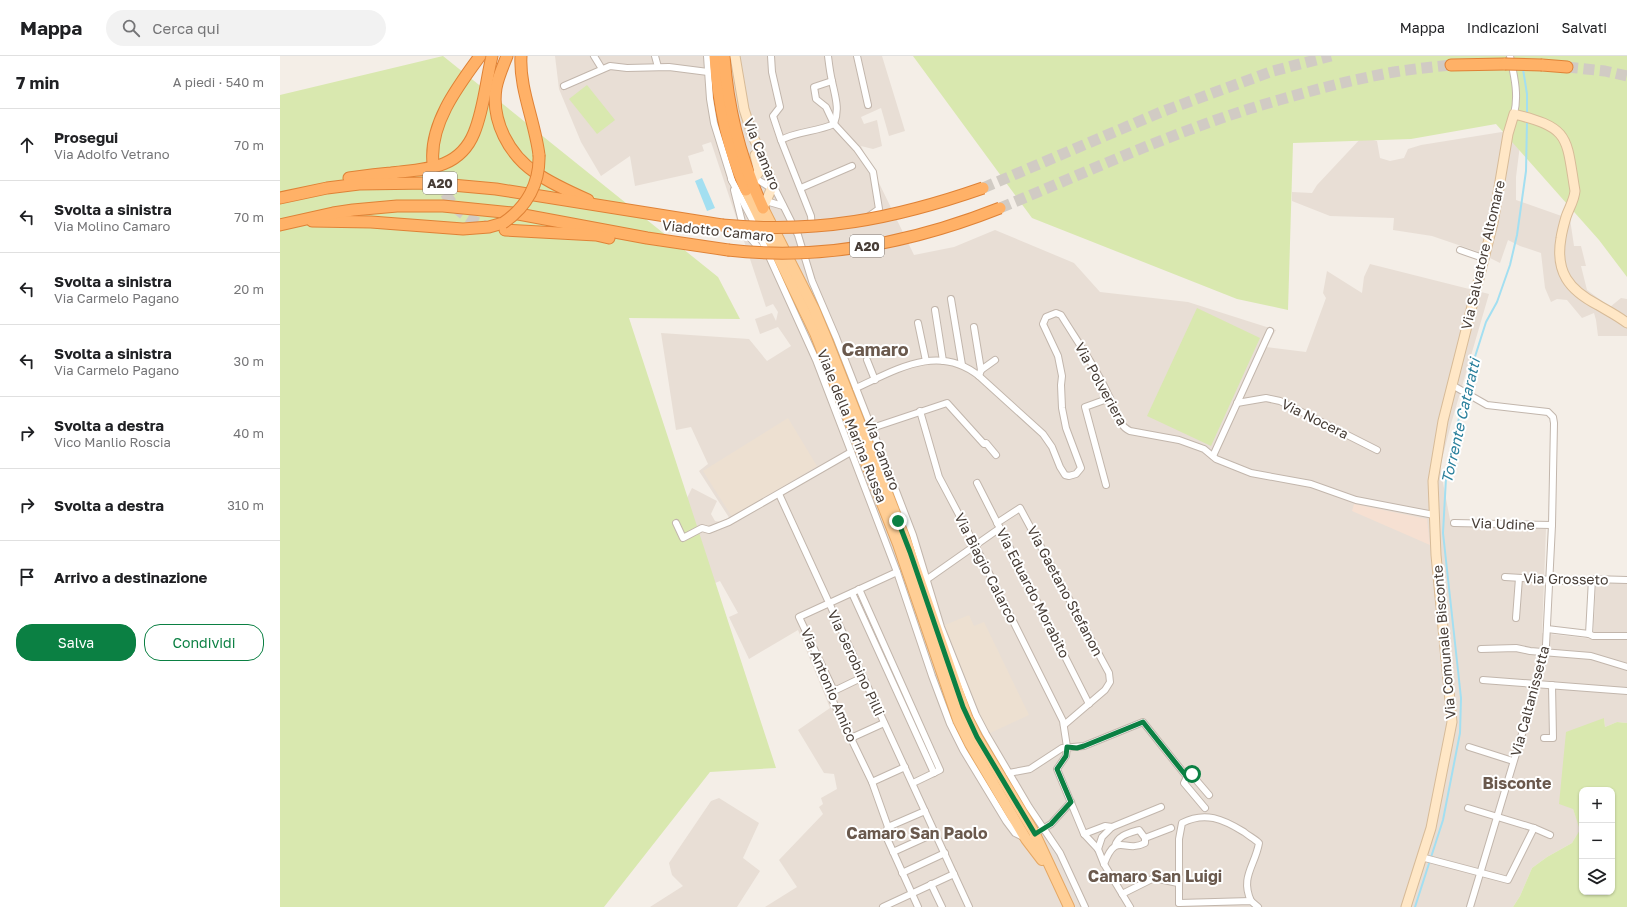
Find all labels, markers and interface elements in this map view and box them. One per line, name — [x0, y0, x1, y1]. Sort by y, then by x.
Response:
search box — [106, 10, 386, 46]
text: Mappa — [20, 16, 82, 39]
icon: search — [120, 17, 142, 39]
text: Cerca qui — [152, 19, 220, 37]
text: Mappa — [1400, 19, 1445, 36]
text: Indicazioni — [1467, 19, 1539, 36]
text: Salvati — [1561, 19, 1607, 36]
text: 7 min — [16, 72, 59, 93]
text: A piedi · 540 m — [173, 74, 264, 90]
street label: Via Camaro — [740, 115, 785, 192]
text: Prosegui — [54, 128, 118, 146]
icon: ahead — [16, 134, 38, 156]
text: 70 m — [234, 137, 264, 153]
text: Via Adolfo Vetrano — [54, 146, 169, 162]
road number: A20 — [423, 172, 457, 194]
street label: Via Salvatore Altomare — [1457, 179, 1508, 331]
text: Svolta a sinistra — [54, 200, 172, 218]
icon: left — [16, 206, 38, 228]
text: 70 m — [234, 209, 264, 225]
street label: Viadotto Camaro — [661, 216, 775, 245]
text: Via Molino Camaro — [54, 218, 170, 234]
road number: A20 — [850, 235, 884, 257]
text: Svolta a sinistra — [54, 272, 172, 290]
icon: left — [16, 278, 38, 300]
text: 20 m — [234, 281, 264, 297]
text: Via Carmelo Pagano — [54, 290, 179, 306]
district label: Camaro — [842, 338, 909, 360]
street label: Via Polveriera — [1072, 339, 1131, 428]
text: Svolta a sinistra — [54, 344, 172, 362]
street label: Viale della Marina Russa — [814, 347, 891, 505]
icon: left — [16, 350, 38, 372]
text: 30 m — [234, 353, 264, 369]
water label: Torrente Cataratti — [1437, 355, 1484, 485]
text: Via Carmelo Pagano — [54, 362, 179, 378]
street label: Via Nocera — [1279, 395, 1352, 442]
street label: Via Camaro — [861, 415, 904, 492]
text: Svolta a destra — [54, 416, 164, 434]
icon: right — [16, 422, 38, 444]
text: 40 m — [233, 425, 264, 441]
text: Vico Manlio Roscia — [54, 434, 171, 450]
icon: right — [16, 494, 38, 516]
text: Svolta a destra — [54, 496, 164, 514]
text: 310 m — [227, 497, 264, 513]
street label: Via Biagio Calarco — [951, 510, 1021, 626]
route end — [889, 512, 907, 530]
street label: Via Udine — [1471, 514, 1535, 533]
street label: Via Gaetano Stefanon — [1024, 523, 1107, 659]
street label: Via Eduardo Morabito — [993, 525, 1074, 661]
street label: Via Comunale Bisconte — [1428, 564, 1459, 720]
icon: arrive — [16, 566, 38, 588]
text: Arrivo a destinazione — [54, 568, 207, 586]
street label: Via Grosseto — [1523, 569, 1609, 588]
street label: Via Gerobino Pilli — [824, 607, 888, 718]
button: Salva — [16, 624, 136, 661]
button: Condividi — [144, 624, 264, 661]
street label: Via Antonio Amico — [798, 625, 861, 744]
street label: Via Caltanissetta — [1507, 644, 1552, 758]
route start — [1183, 765, 1201, 783]
district label: Bisconte — [1483, 773, 1551, 793]
map controls — [1579, 787, 1615, 895]
button: + — [1579, 787, 1615, 823]
district label: Camaro San Paolo — [846, 823, 988, 843]
button: − — [1579, 823, 1615, 859]
button: layers — [1579, 859, 1615, 895]
district label: Camaro San Luigi — [1088, 866, 1222, 886]

